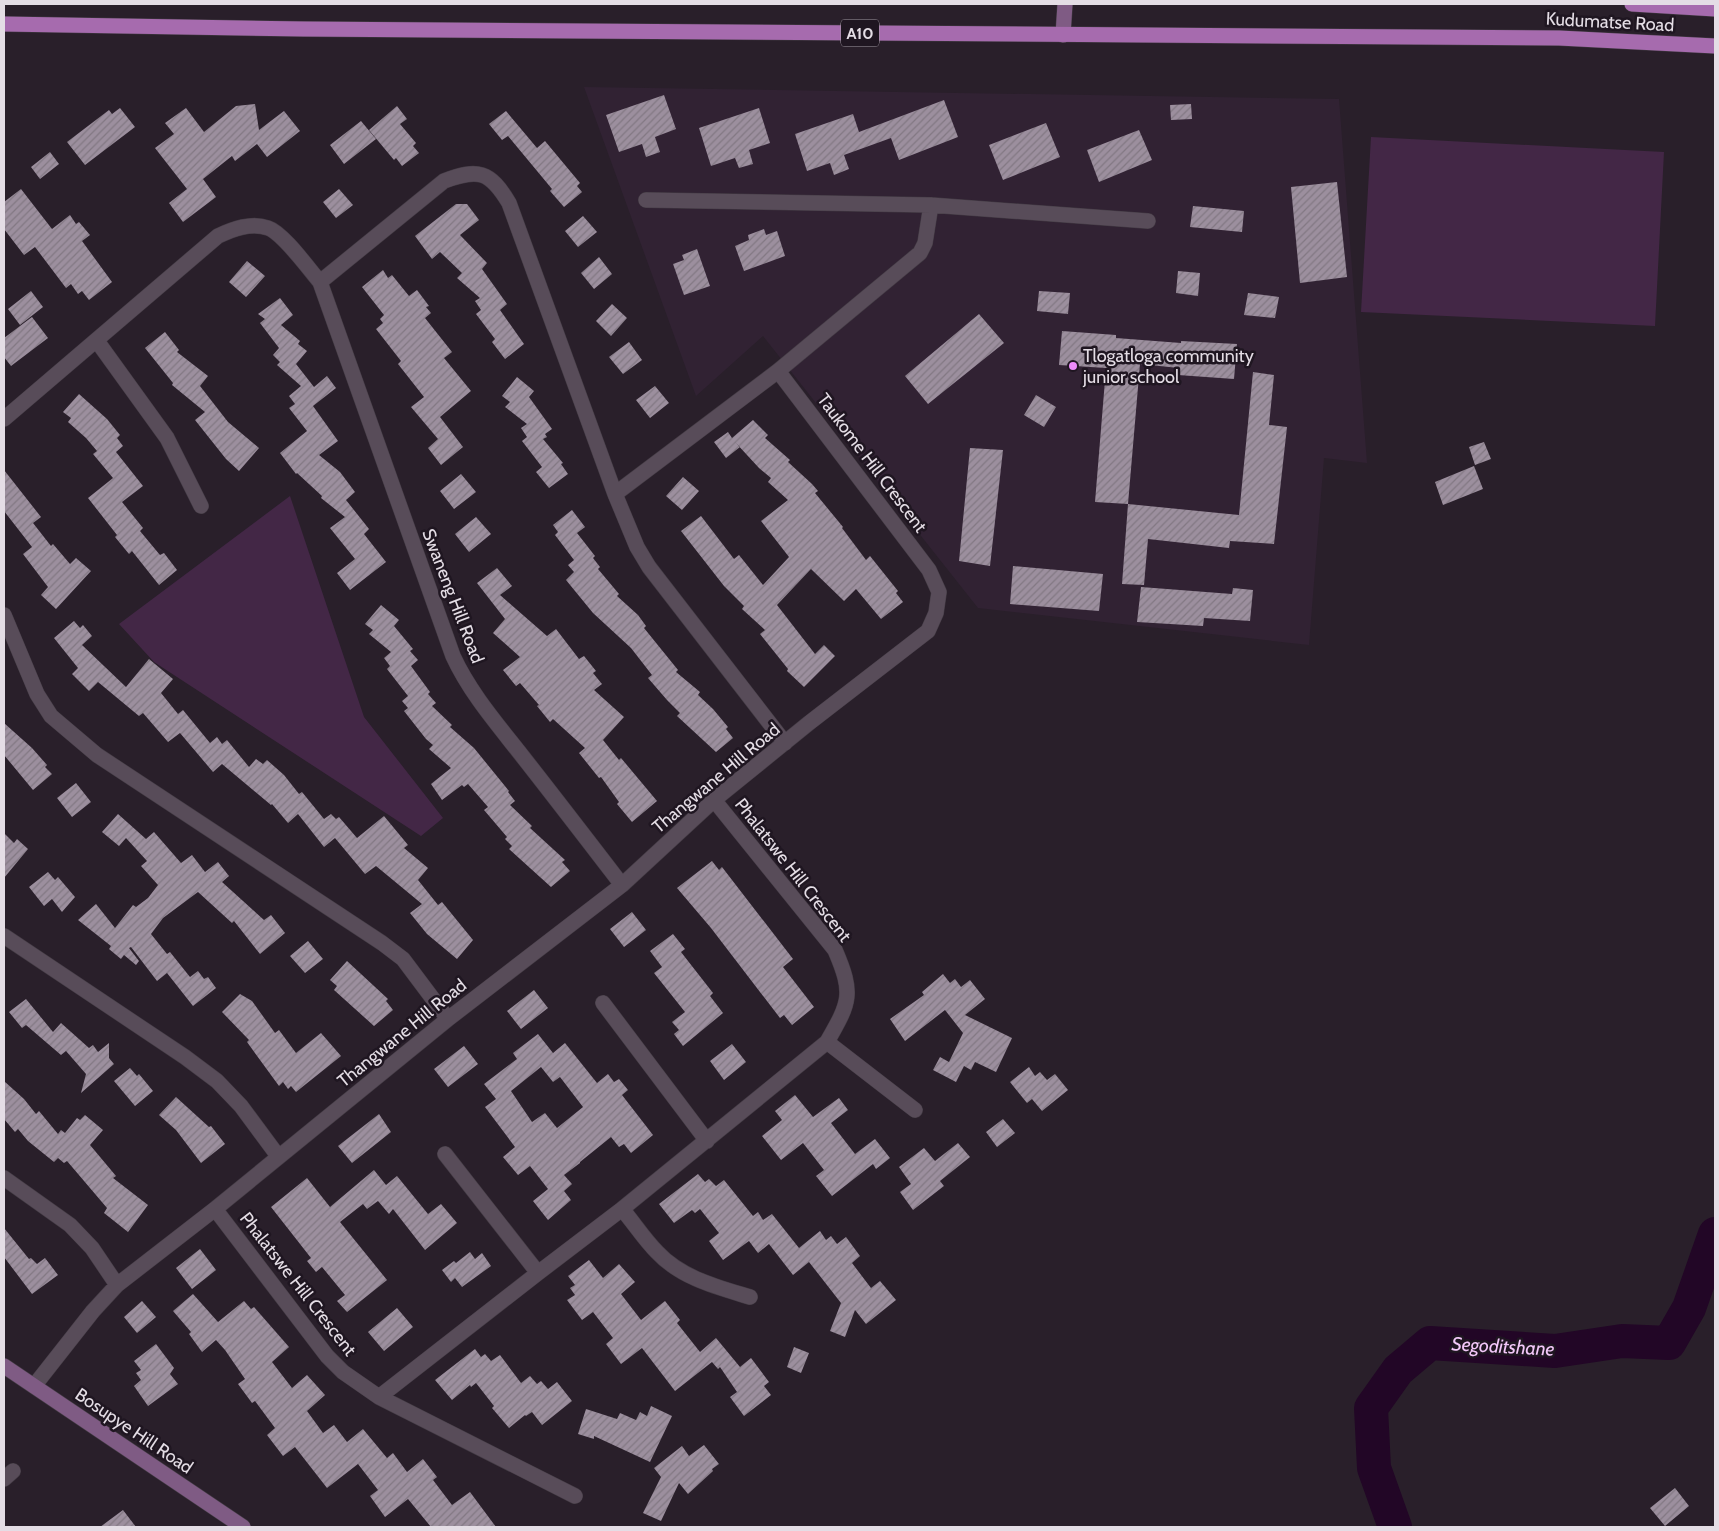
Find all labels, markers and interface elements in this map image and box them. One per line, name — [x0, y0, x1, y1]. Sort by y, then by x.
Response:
street label: Kudumatse Road — [1545, 8, 1675, 36]
road number: A10 — [841, 19, 879, 46]
place label: Tlogatloga community junior school — [1082, 345, 1254, 388]
marker: Tlogatloga community junior school — [1067, 360, 1079, 372]
street label: Taukome Hill Crescent — [813, 389, 931, 537]
street label: Swaneng Hill Road — [417, 526, 489, 666]
street label: Thangwane Hill Road — [648, 718, 784, 838]
street label: Phalatswe Hill Crescent — [730, 794, 856, 946]
street label: Thangwane Hill Road — [333, 974, 471, 1092]
street label: Phalatswe Hill Crescent — [235, 1208, 361, 1360]
water label: Segoditshane — [1451, 1332, 1555, 1361]
street label: Bosupye Hill Road — [71, 1383, 197, 1479]

